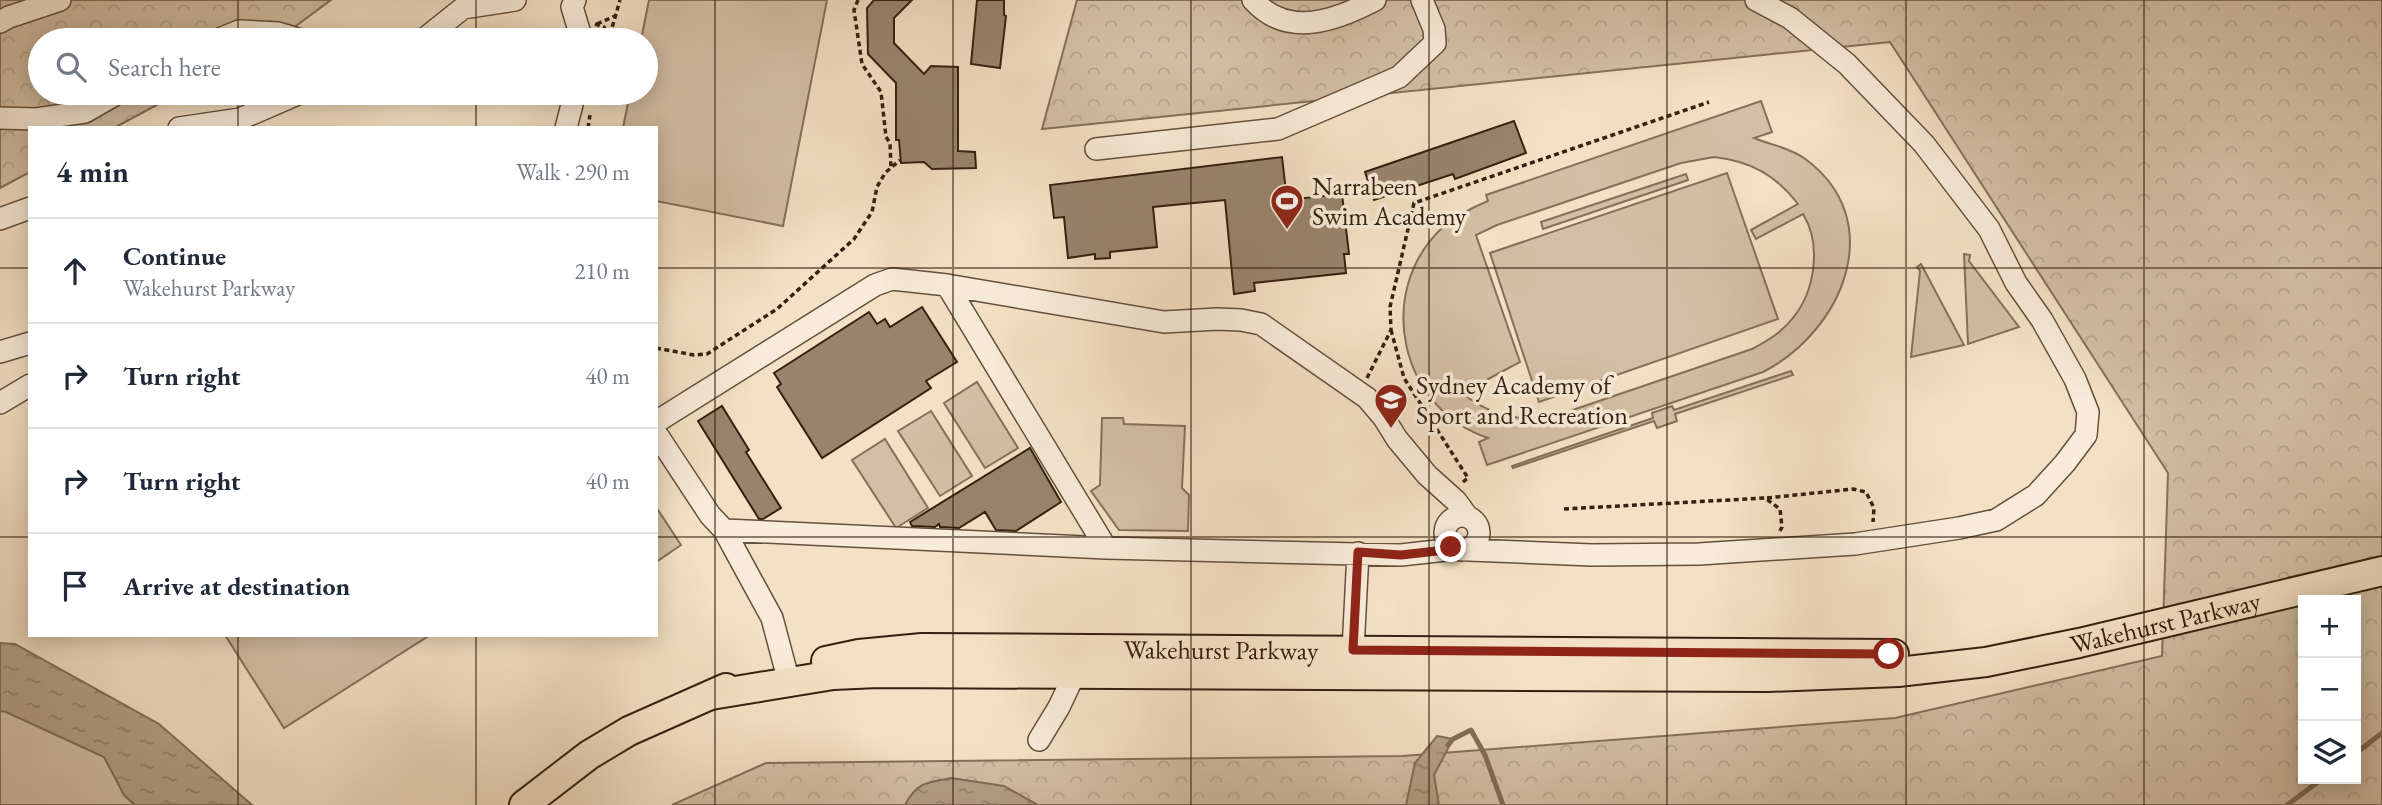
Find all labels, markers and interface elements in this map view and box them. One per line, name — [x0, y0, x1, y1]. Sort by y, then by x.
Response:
search box — [28, 28, 658, 105]
icon: search — [52, 48, 90, 86]
text: Search here — [108, 50, 221, 84]
text: 4 min — [56, 152, 129, 191]
text: Walk · 290 m — [516, 157, 630, 187]
place label: Narrabeen Swim Academy — [1312, 169, 1467, 233]
sports icon: Narrabeen Swim Academy — [1268, 182, 1306, 231]
text: Continue — [123, 239, 226, 273]
icon: ahead — [56, 252, 94, 290]
text: 210 m — [574, 256, 630, 286]
text: Wakehurst Parkway — [123, 273, 295, 303]
icon: right — [56, 357, 94, 395]
text: Turn right — [123, 359, 241, 393]
text: 40 m — [585, 361, 630, 391]
place label: Sydney Academy of Sport and Recreation — [1416, 368, 1628, 432]
school or university icon: Sydney Academy of Sport and Recreation — [1372, 381, 1410, 430]
icon: right — [56, 462, 94, 500]
text: Turn right — [123, 464, 241, 498]
text: 40 m — [585, 466, 630, 496]
route end — [1435, 531, 1466, 562]
icon: arrive — [56, 567, 94, 605]
text: Arrive at destination — [123, 569, 350, 603]
street label: Wakehurst Parkway — [2067, 583, 2265, 662]
map controls — [2298, 595, 2361, 784]
button: + — [2298, 595, 2361, 658]
street label: Wakehurst Parkway — [1123, 632, 1319, 667]
route start — [1873, 638, 1904, 669]
button: − — [2298, 658, 2361, 721]
button: layers — [2298, 721, 2361, 784]

